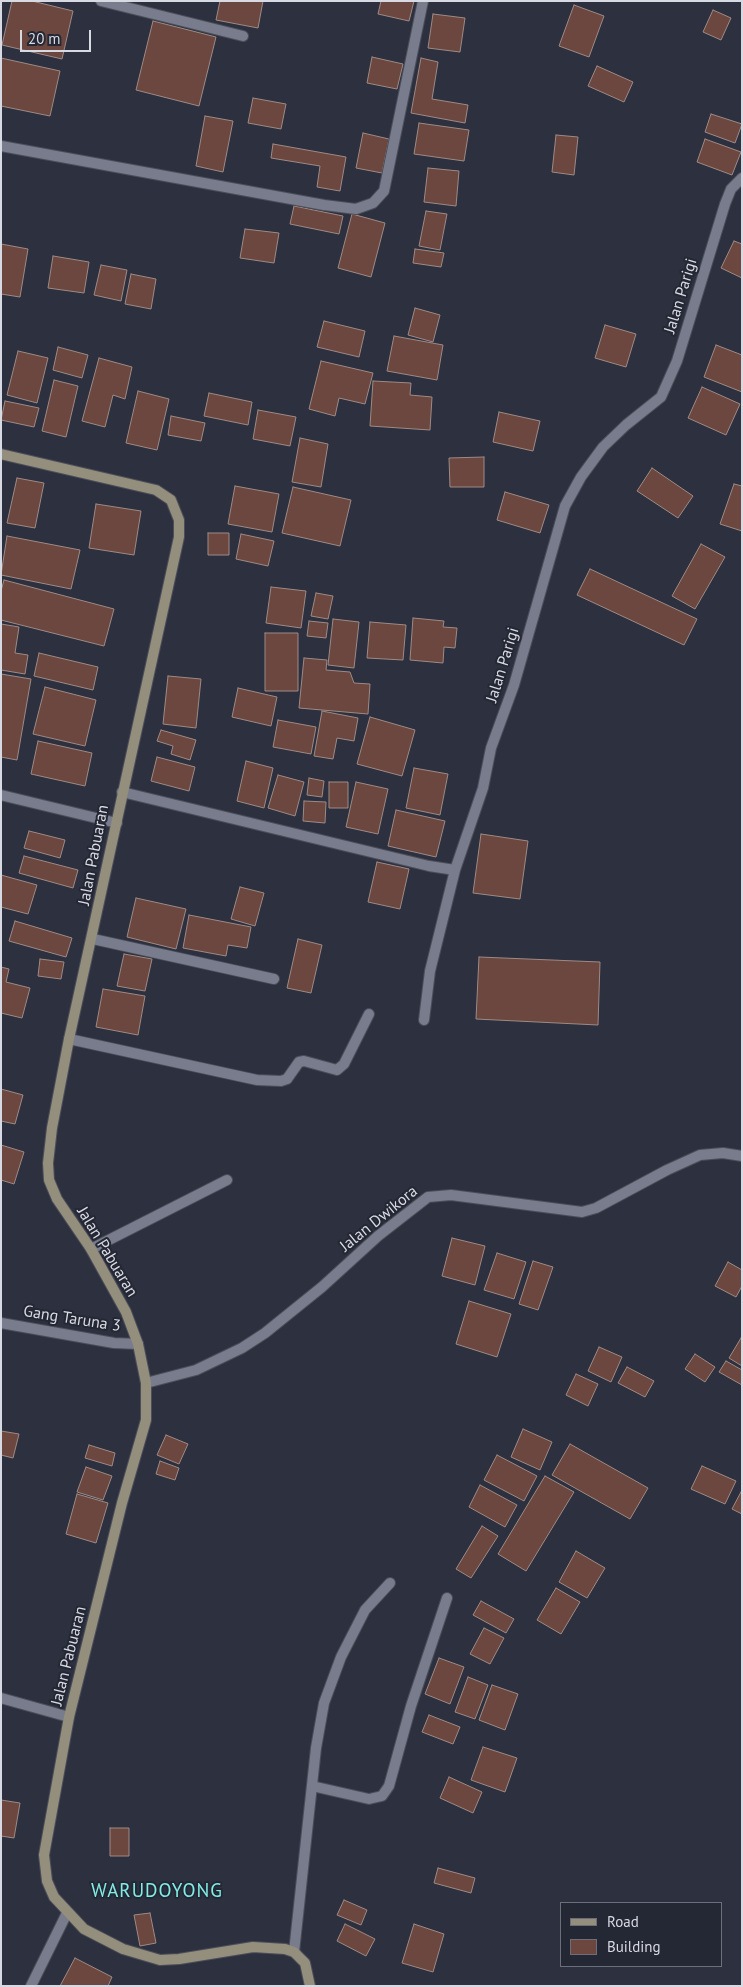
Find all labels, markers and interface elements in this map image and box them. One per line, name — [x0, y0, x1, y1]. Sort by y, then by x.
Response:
scale bar — [22, 20, 94, 52]
text: 20 m — [28, 29, 61, 48]
street label: Jalan Parigi — [661, 256, 701, 336]
street label: Jalan Parigi — [483, 625, 523, 705]
street label: Jalan Pabuaran — [75, 803, 113, 907]
street label: Jalan Dwikora — [336, 1182, 422, 1256]
street label: Jalan Pabuaran — [73, 1203, 141, 1301]
street label: Gang Taruna 3 — [22, 1302, 122, 1336]
street label: Jalan Pabuaran — [47, 1604, 91, 1708]
district label: WARUDOYONG — [90, 1881, 224, 1903]
legend — [560, 1902, 723, 1967]
text: Road — [607, 1912, 639, 1931]
text: Building — [607, 1937, 661, 1956]

